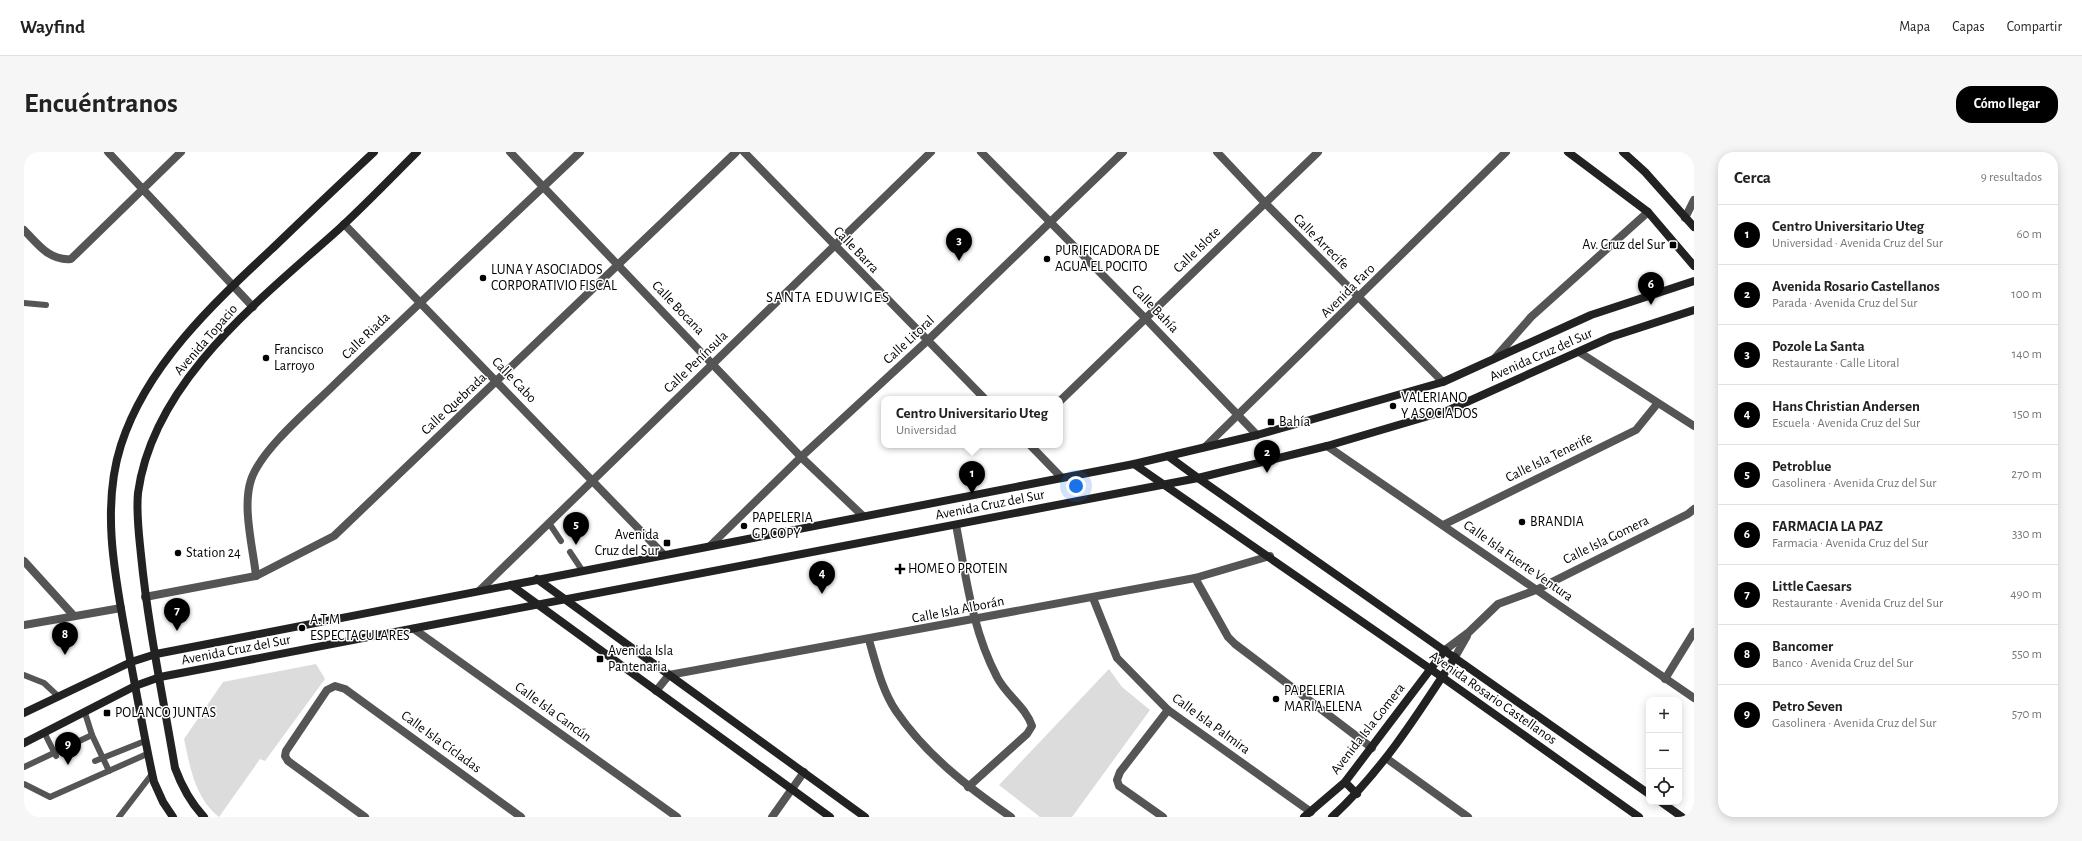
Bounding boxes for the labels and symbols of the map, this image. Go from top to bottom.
street label: Calle Arrecife [1291,212,1351,272]
street label: Calle Barra [831,224,882,276]
street label: Calle Islote [1171,224,1223,276]
pin: 3 [946,228,972,261]
place label: Av. Cruz del Sur [1582,238,1665,252]
marker: Av. Cruz del Sur [1668,240,1678,250]
place label: PURIFICADORA DE AGUA EL POCITO [1055,244,1160,274]
marker: PURIFICADORA DE AGUA EL POCITO [1042,254,1052,264]
street label: Avenida Faro [1318,261,1378,321]
place label: LUNA Y ASOCIADOS CORPORATIVIO FISCAL [491,263,617,293]
pin: 6 [1638,272,1664,305]
marker: LUNA Y ASOCIADOS CORPORATIVIO FISCAL [478,273,488,283]
street label: Calle Bocana [649,278,707,338]
street label: Calle Bahía [1129,282,1181,336]
district label: SANTA EDUWIGES [766,290,890,305]
street label: Avenida Topacio [172,302,240,378]
street label: Calle Riada [339,309,393,362]
street label: Calle Litoral [881,313,937,367]
street label: Avenida Cruz del Sur [1487,326,1595,384]
street label: Calle Península [661,328,731,396]
place label: Francisco Larroyo [274,343,324,373]
marker: Francisco Larroyo [261,353,271,363]
street label: Calle Cabo [489,355,539,406]
street label: Calle Quebrada [419,370,490,438]
place label: VALERIANO Y ASOCIADOS [1401,391,1478,421]
marker: VALERIANO Y ASOCIADOS [1388,401,1398,411]
place label: Bahía [1279,415,1311,429]
marker: Bahía [1266,417,1276,427]
street label: Calle Isla Tenerife [1503,431,1595,485]
pin: 2 [1254,440,1280,473]
pin: 1 [959,461,985,494]
your location [1066,476,1086,496]
street label: Avenida Cruz del Sur [934,487,1046,522]
place label: PAPELERIA GP COPY [752,511,813,541]
pin: 5 [563,512,589,545]
street label: Calle Isla Gomera [1561,513,1652,567]
place label: BRANDIA [1530,515,1584,529]
marker: BRANDIA [1517,517,1527,527]
street label: Calle Isla Fuerte Ventura [1461,518,1576,604]
marker: PAPELERIA GP COPY [739,521,749,531]
place label: Avenida Cruz del Sur [595,528,660,558]
marker: Avenida Cruz del Sur [662,538,672,548]
place label: Station 24 [186,546,241,560]
marker: Station 24 [173,548,183,558]
pin: 4 [809,561,835,594]
place label: HOME O PROTEIN [908,562,1008,576]
marker: HOME O PROTEIN [895,564,905,574]
street label: Calle Isla Alborán [911,594,1005,626]
pin: 7 [164,598,190,631]
place label: A.T.M ESPECTACULARES [310,613,410,643]
pin: 8 [52,622,78,655]
marker: A.T.M ESPECTACULARES [297,623,307,633]
street label: Avenida Cruz del Sur [180,632,292,667]
place label: Avenida Isla Pantenaria [608,644,674,674]
street label: Avenida Rosario Castellanos [1427,649,1559,747]
marker: Avenida Isla Pantenaria [595,654,605,664]
street label: Calle Isla Cancún [512,680,594,744]
street label: Avenida Isla Gomera [1328,681,1408,777]
place label: PAPELERIA MARIA ELENA [1284,684,1362,714]
street label: Calle Isla Palmira [1169,691,1253,757]
marker: PAPELERIA MARIA ELENA [1271,694,1281,704]
place label: POLANCO JUNTAS [115,706,216,720]
marker: POLANCO JUNTAS [102,708,112,718]
street label: Calle Isla Cícladas [398,708,484,776]
pin: 9 [55,732,81,765]

